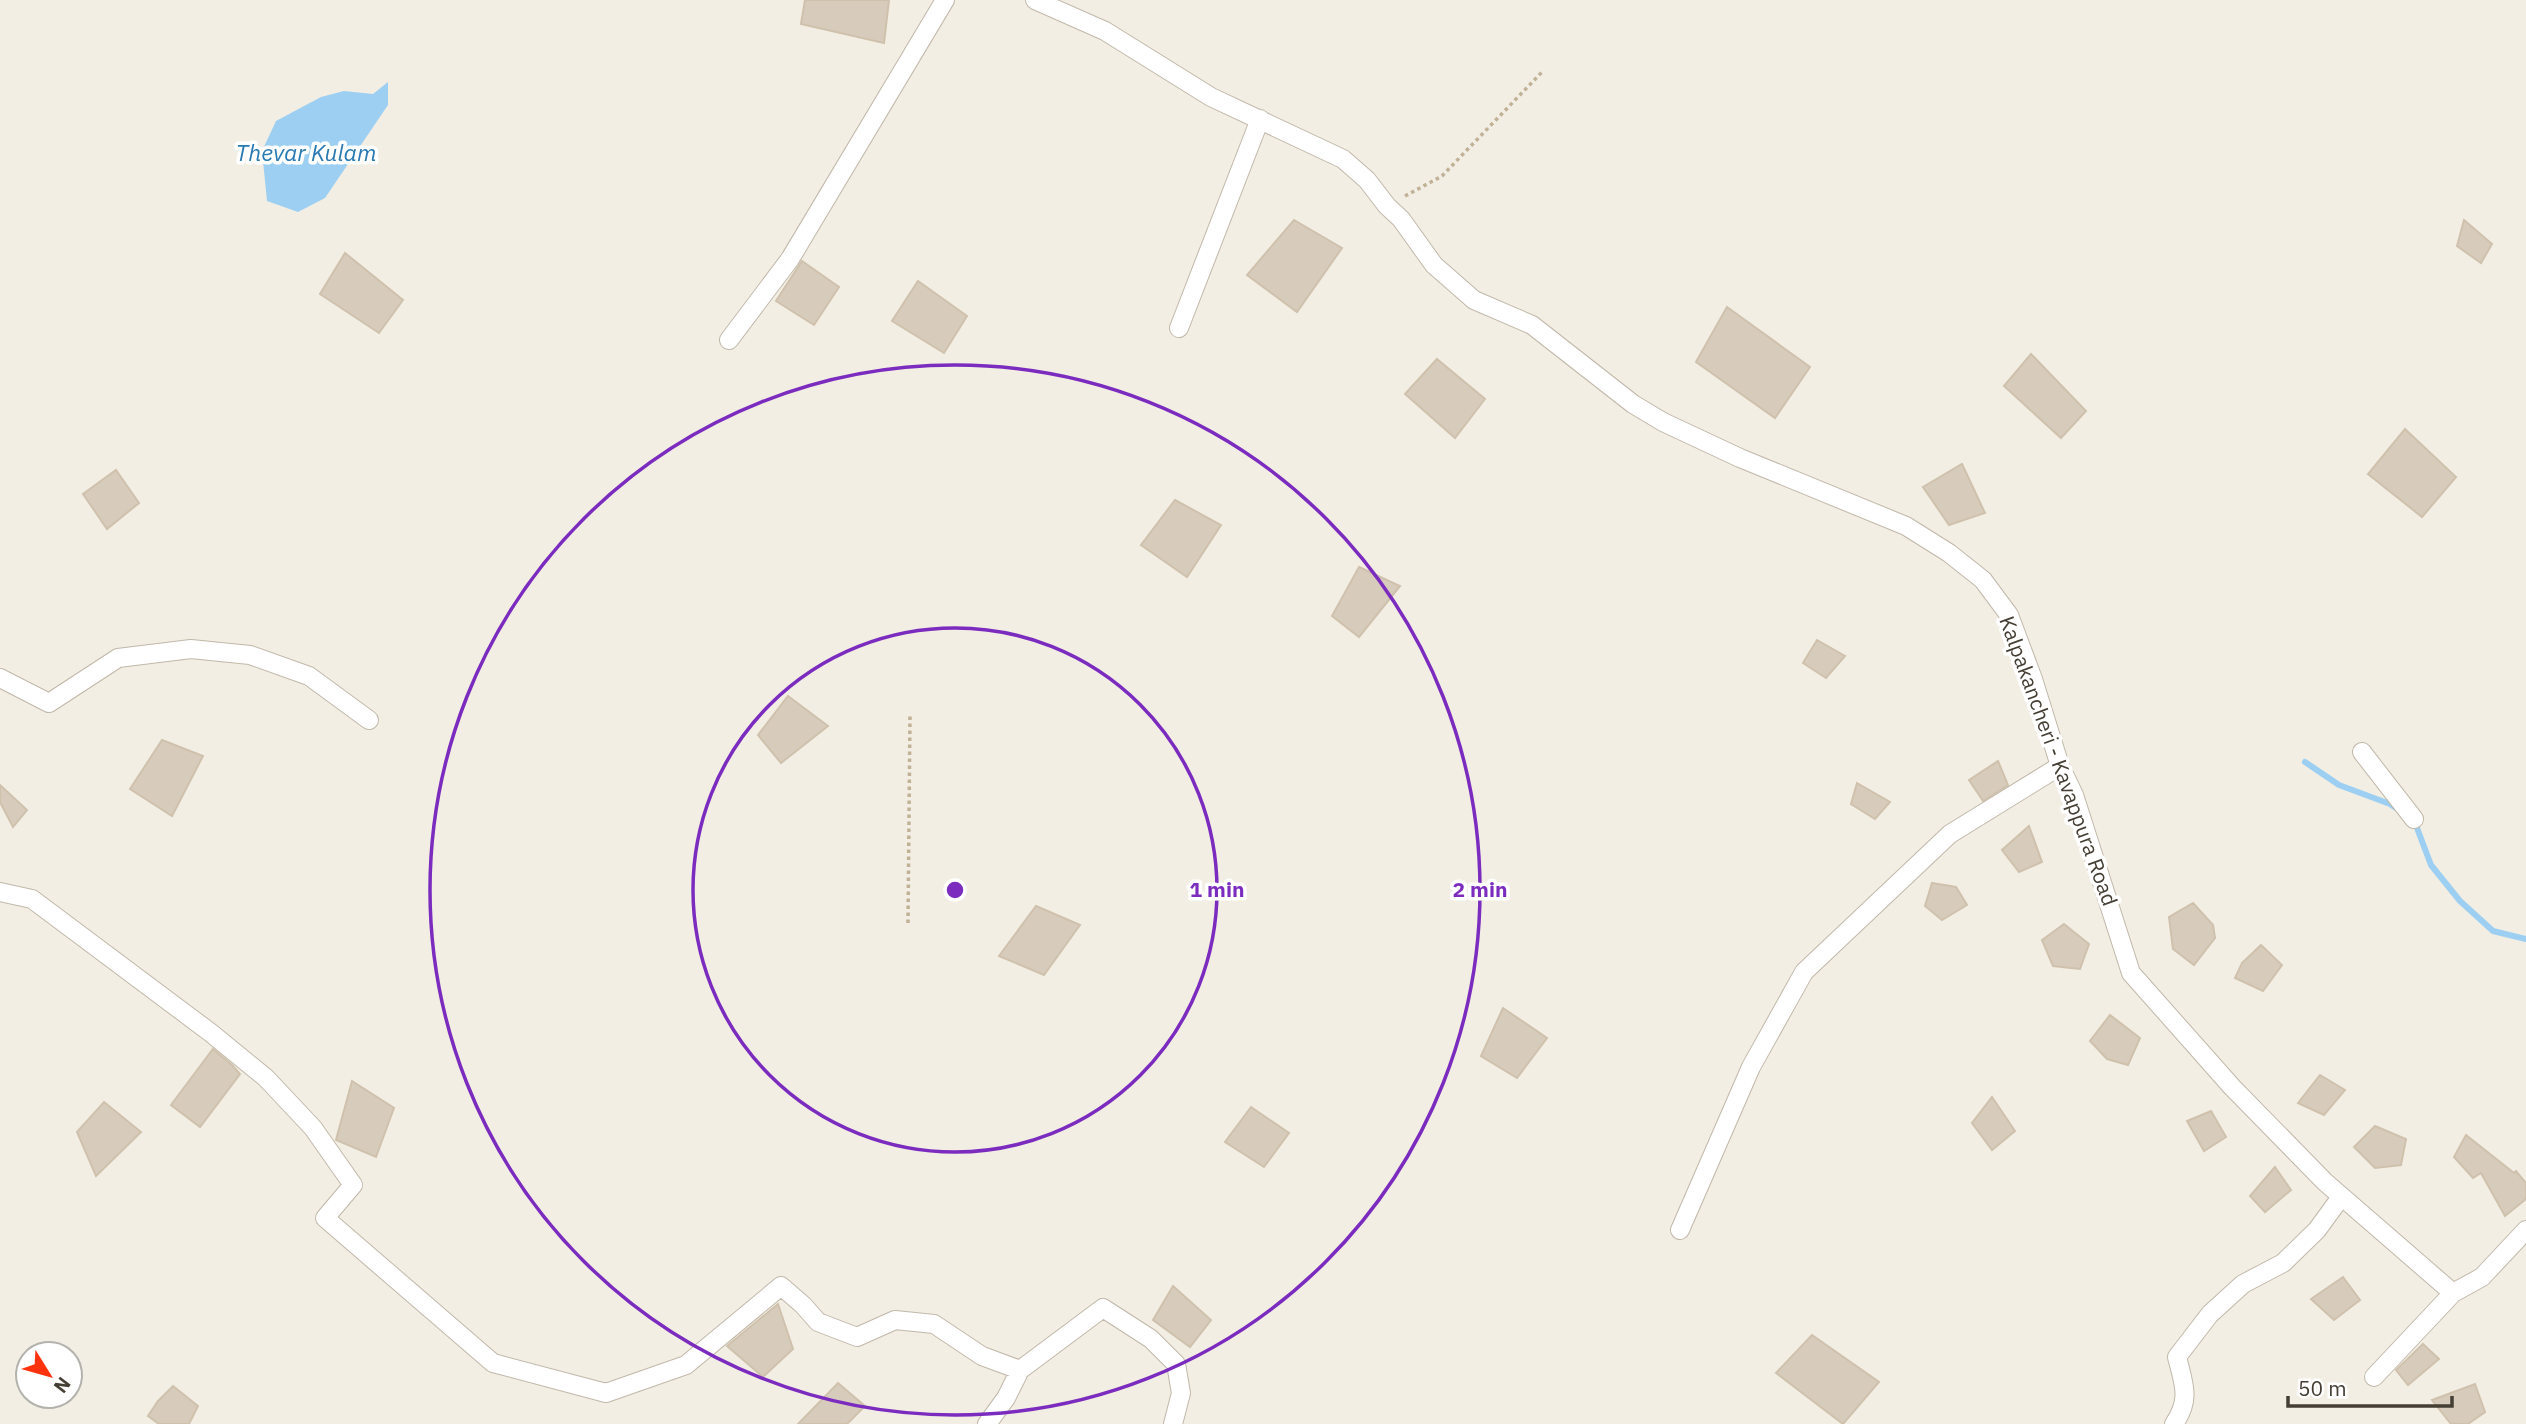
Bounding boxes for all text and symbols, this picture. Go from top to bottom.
water label: Thevar Kulam [236,137,376,167]
street label: Kalpakancheri - Kavappura Road [1993,612,2125,909]
text: 1 min [1190,875,1244,903]
text: 2 min [1453,875,1507,903]
centre of rings [943,878,967,902]
north arrow [14,1340,84,1410]
scale bar [2288,1364,2452,1408]
text: N [49,1373,76,1398]
text: 50 m [2298,1374,2347,1402]

